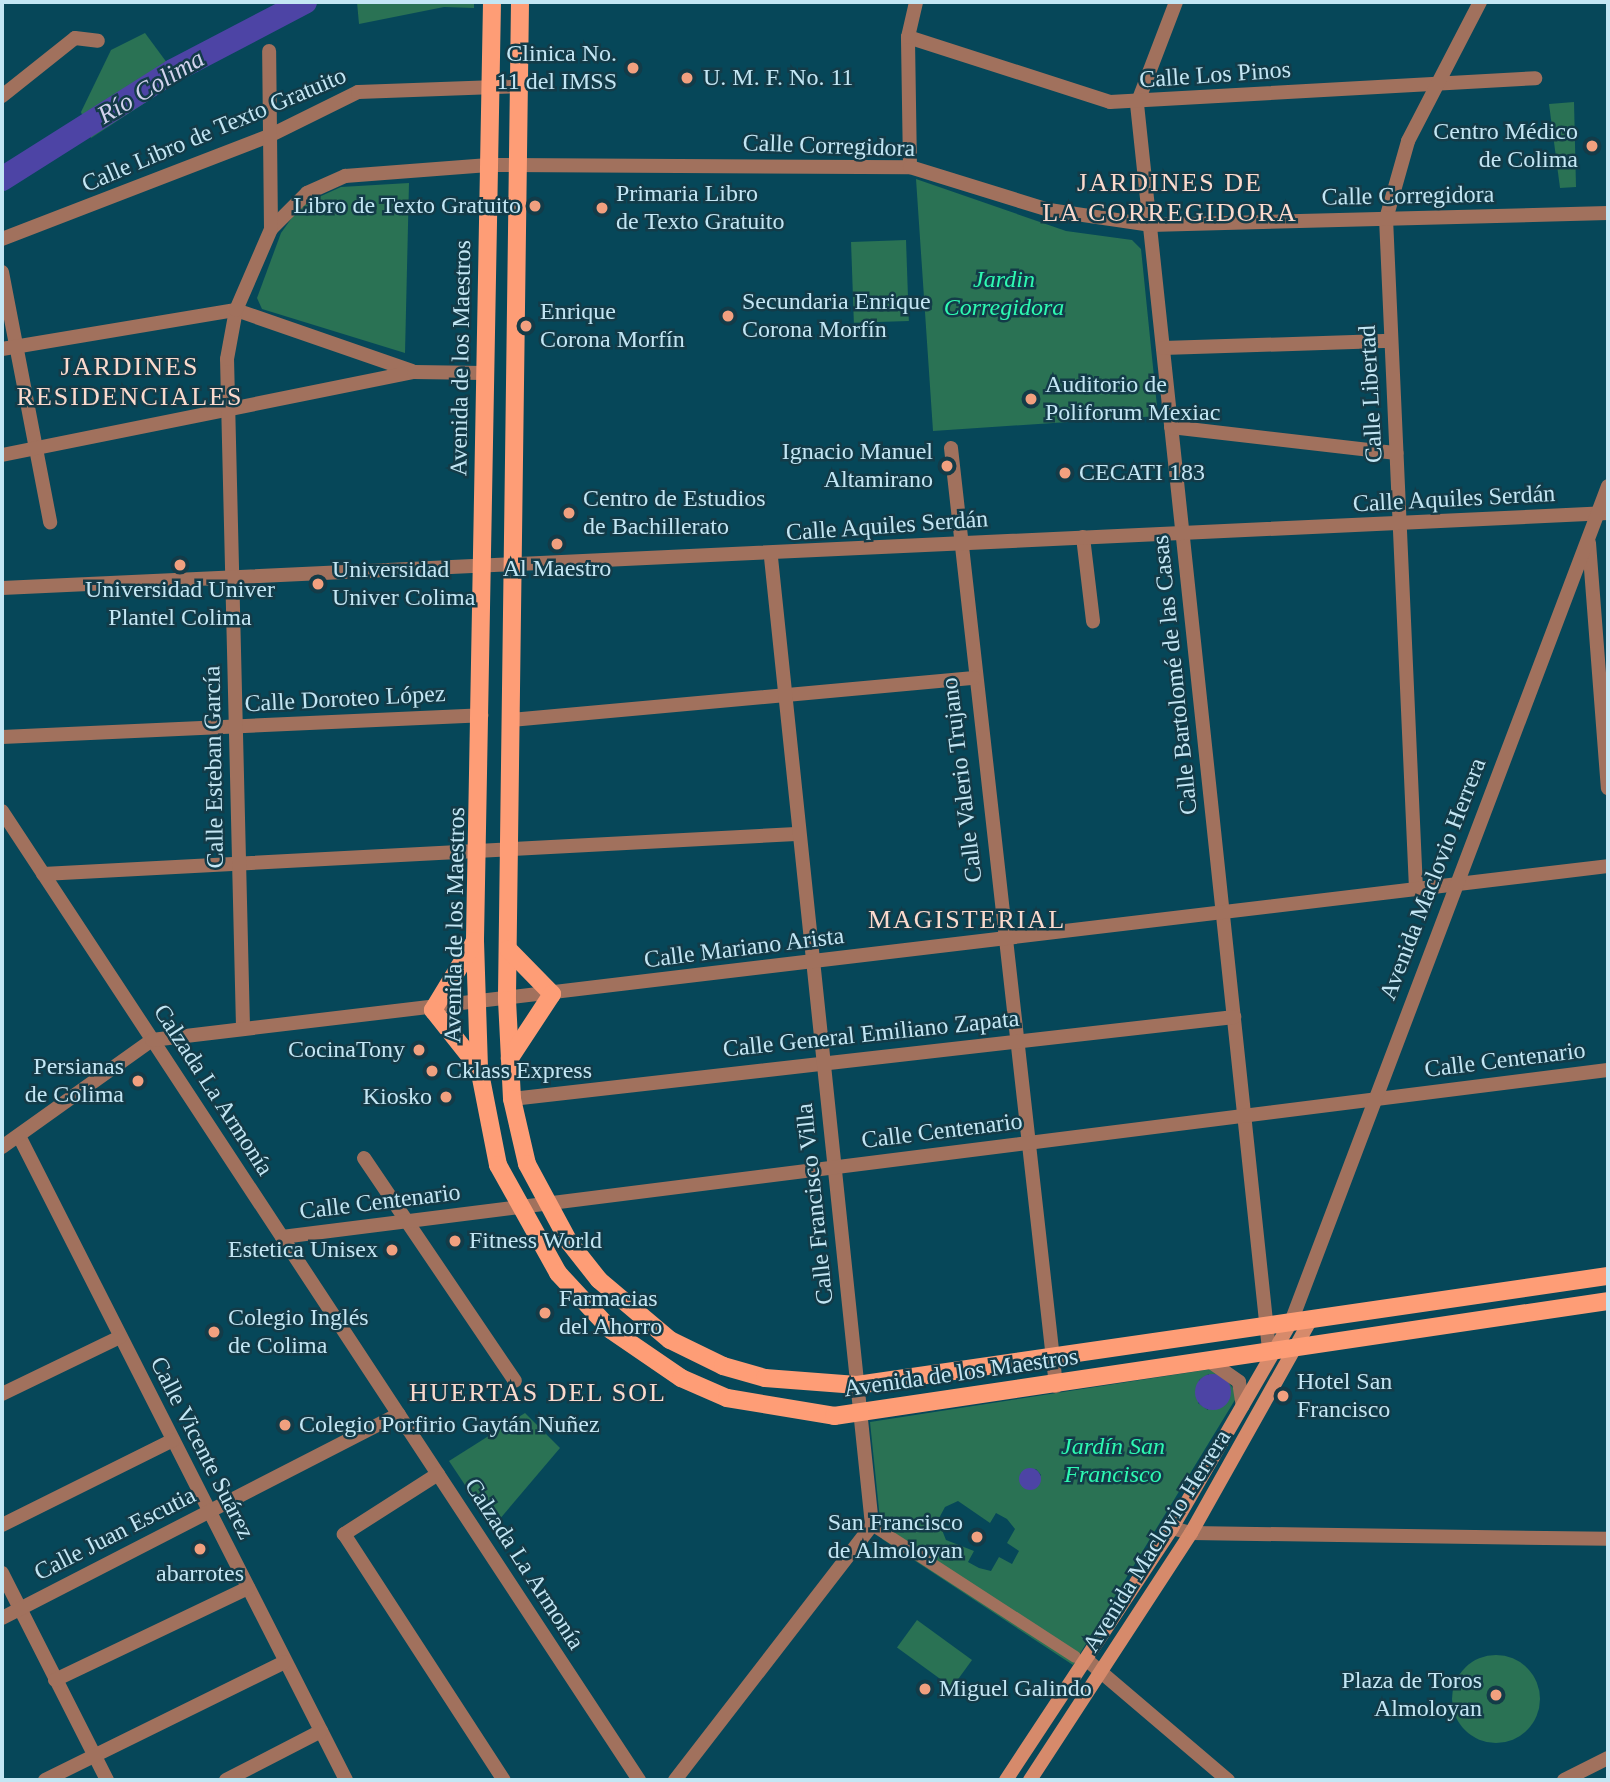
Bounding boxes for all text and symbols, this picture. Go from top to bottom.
place label: Clinica No. 11 del IMSS [497,40,617,96]
water label: Río Colima [92,43,210,131]
street label: Calle Los Pinos [1138,55,1292,95]
marker: Clinica No. 11 del IMSS [623,58,643,78]
street label: Calle Libro de Texto Gratuito [77,61,351,199]
place label: U. M. F. No. 11 [703,64,854,92]
marker: U. M. F. No. 11 [677,68,697,88]
place label: Centro Médico de Colima [1433,118,1578,174]
street label: Calle Corregidora [742,129,916,163]
marker: Centro Médico de Colima [1584,138,1600,154]
district label: JARDINES DE LA CORREGIDORA [1043,167,1297,228]
place label: Primaria Libro de Texto Gratuito [616,180,785,236]
street label: Calle Corregidora [1321,180,1495,212]
place label: Libro de Texto Gratuito [293,192,521,220]
marker: Libro de Texto Gratuito [527,198,543,214]
marker: Primaria Libro de Texto Gratuito [594,200,610,216]
street label: Avenida de los Maestros [445,240,477,476]
park label: Jardin Corregidora [944,266,1064,322]
place label: Secundaria Enrique Corona Morfín [742,288,931,344]
place label: Enrique Corona Morfín [540,298,685,354]
marker: Secundaria Enrique Corona Morfín [720,308,736,324]
marker: Enrique Corona Morfín [518,318,534,334]
street label: Calle Libertad [1353,324,1389,464]
district label: JARDINES RESIDENCIALES [18,351,242,412]
place label: Auditorio de Poliforum Mexiac [1045,371,1220,427]
marker: Auditorio de Poliforum Mexiac [1023,391,1039,407]
place label: Ignacio Manuel Altamirano [782,438,933,494]
marker: Ignacio Manuel Altamirano [939,458,955,474]
place label: CECATI 183 [1079,459,1205,487]
marker: CECATI 183 [1057,465,1073,481]
street label: Calle Aquiles Serdán [1351,479,1557,519]
place label: Centro de Estudios de Bachillerato [583,485,766,541]
marker: Centro de Estudios de Bachillerato [561,505,577,521]
street label: Calle Aquiles Serdán [784,505,990,547]
street label: Calle Bartolomé de las Casas [1146,534,1204,816]
marker: Al Maestro [549,536,565,552]
place label: Al Maestro [503,555,611,583]
place label: Universidad Univer Colima [332,556,475,612]
marker: Universidad Univer Plantel Colima [172,557,188,573]
place label: Universidad Univer Plantel Colima [85,576,275,632]
marker: Universidad Univer Colima [310,576,326,592]
street label: Calle Esteban García [198,665,230,869]
street label: Calle Valerio Trujano [935,675,989,885]
street label: Calle Doroteo López [244,679,446,719]
street label: Avenida Maclovio Herrera [1374,754,1492,1004]
street label: Avenida de los Maestros [439,807,471,1043]
district label: MAGISTERIAL [869,904,1065,936]
street label: Calle Mariano Arista [642,921,846,975]
street label: Calzada La Armonía [146,998,280,1182]
street label: Calle General Emiliano Zapata [721,1004,1021,1064]
place label: CocinaTony [288,1036,405,1064]
street label: Calle Centenario [1423,1036,1587,1084]
marker: CocinaTony [411,1042,427,1058]
place label: Persianas de Colima [25,1053,124,1109]
place label: Cklass Express [446,1057,592,1085]
marker: Cklass Express [424,1063,440,1079]
marker: Persianas de Colima [130,1073,146,1089]
place label: Kiosko [363,1083,432,1111]
marker: Kiosko [438,1089,454,1105]
street label: Calle Francisco Villa [790,1102,840,1306]
street label: Calle Centenario [860,1107,1024,1155]
street label: Calle Centenario [298,1178,462,1226]
place label: Fitness World [469,1227,602,1255]
marker: Fitness World [447,1233,463,1249]
place label: Estetica Unisex [228,1236,378,1264]
marker: Estetica Unisex [384,1242,400,1258]
place label: Farmacias del Ahorro [559,1285,664,1341]
place label: Colegio Inglés de Colima [228,1304,369,1360]
marker: Farmacias del Ahorro [537,1305,553,1321]
marker: Colegio Inglés de Colima [206,1324,222,1340]
street label: Avenida de los Maestros [842,1342,1080,1404]
street label: Calle Vicente Suárez [144,1352,260,1544]
place label: Hotel San Francisco [1297,1368,1392,1424]
district label: HUERTAS DEL SOL [410,1377,666,1409]
marker: Hotel San Francisco [1275,1388,1291,1404]
place label: Colegio Porfirio Gaytán Nuñez [299,1411,600,1439]
marker: Colegio Porfirio Gaytán Nuñez [277,1417,293,1433]
street label: Avenida Maclovio Herrera [1077,1424,1237,1658]
park label: Jardín San Francisco [1061,1433,1165,1489]
street label: Calzada La Armonía [457,1472,591,1656]
street label: Calle Juan Escutia [29,1481,201,1587]
place label: San Francisco de Almoloyan [826,1509,963,1565]
marker: San Francisco de Almoloyan [969,1529,985,1545]
marker: abarrotes [192,1541,208,1557]
place label: abarrotes [156,1560,244,1588]
place label: Plaza de Toros Almoloyan [1341,1667,1482,1723]
place label: Miguel Galindo [939,1675,1092,1703]
marker: Miguel Galindo [917,1681,933,1697]
marker: Plaza de Toros Almoloyan [1488,1687,1504,1703]

